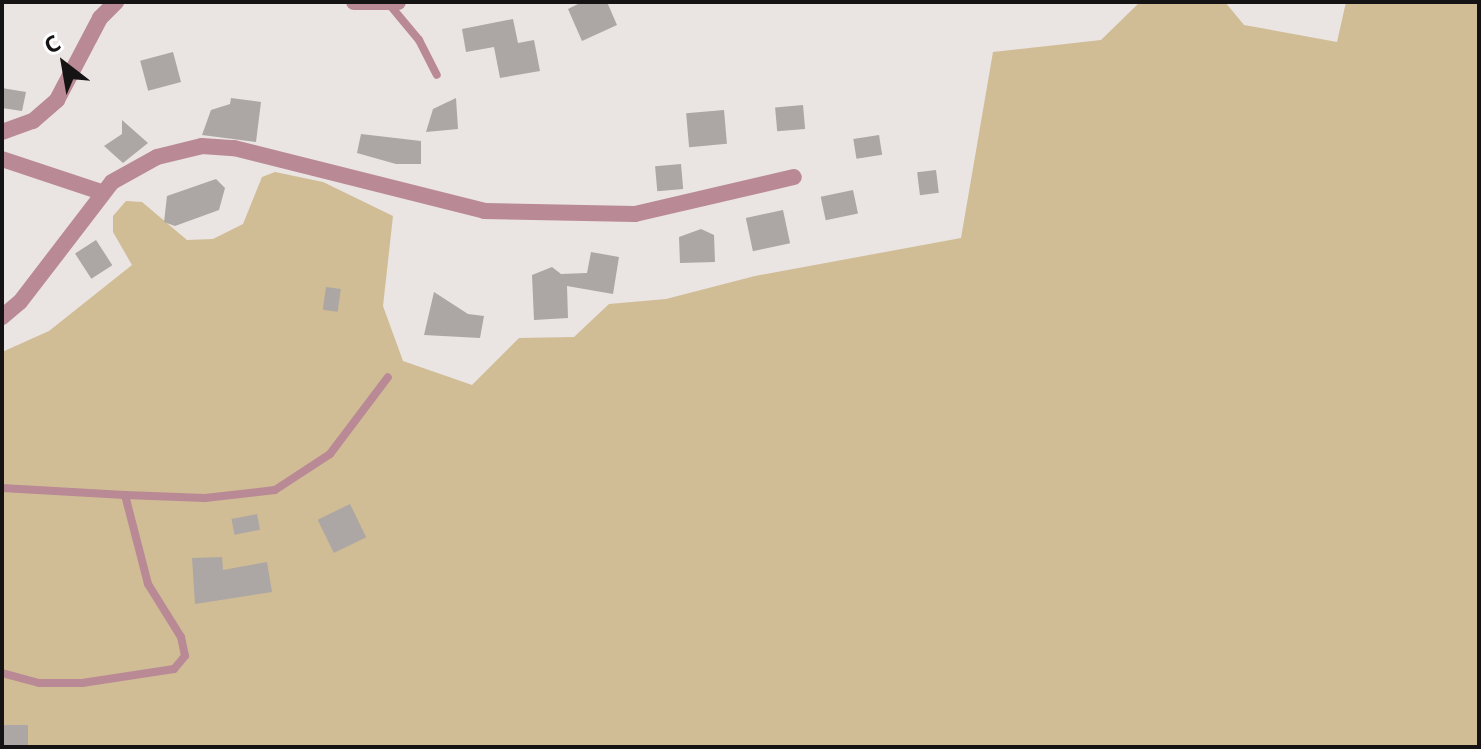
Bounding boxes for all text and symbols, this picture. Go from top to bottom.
north arrow [24,24,104,104]
text: С [38,27,65,60]

